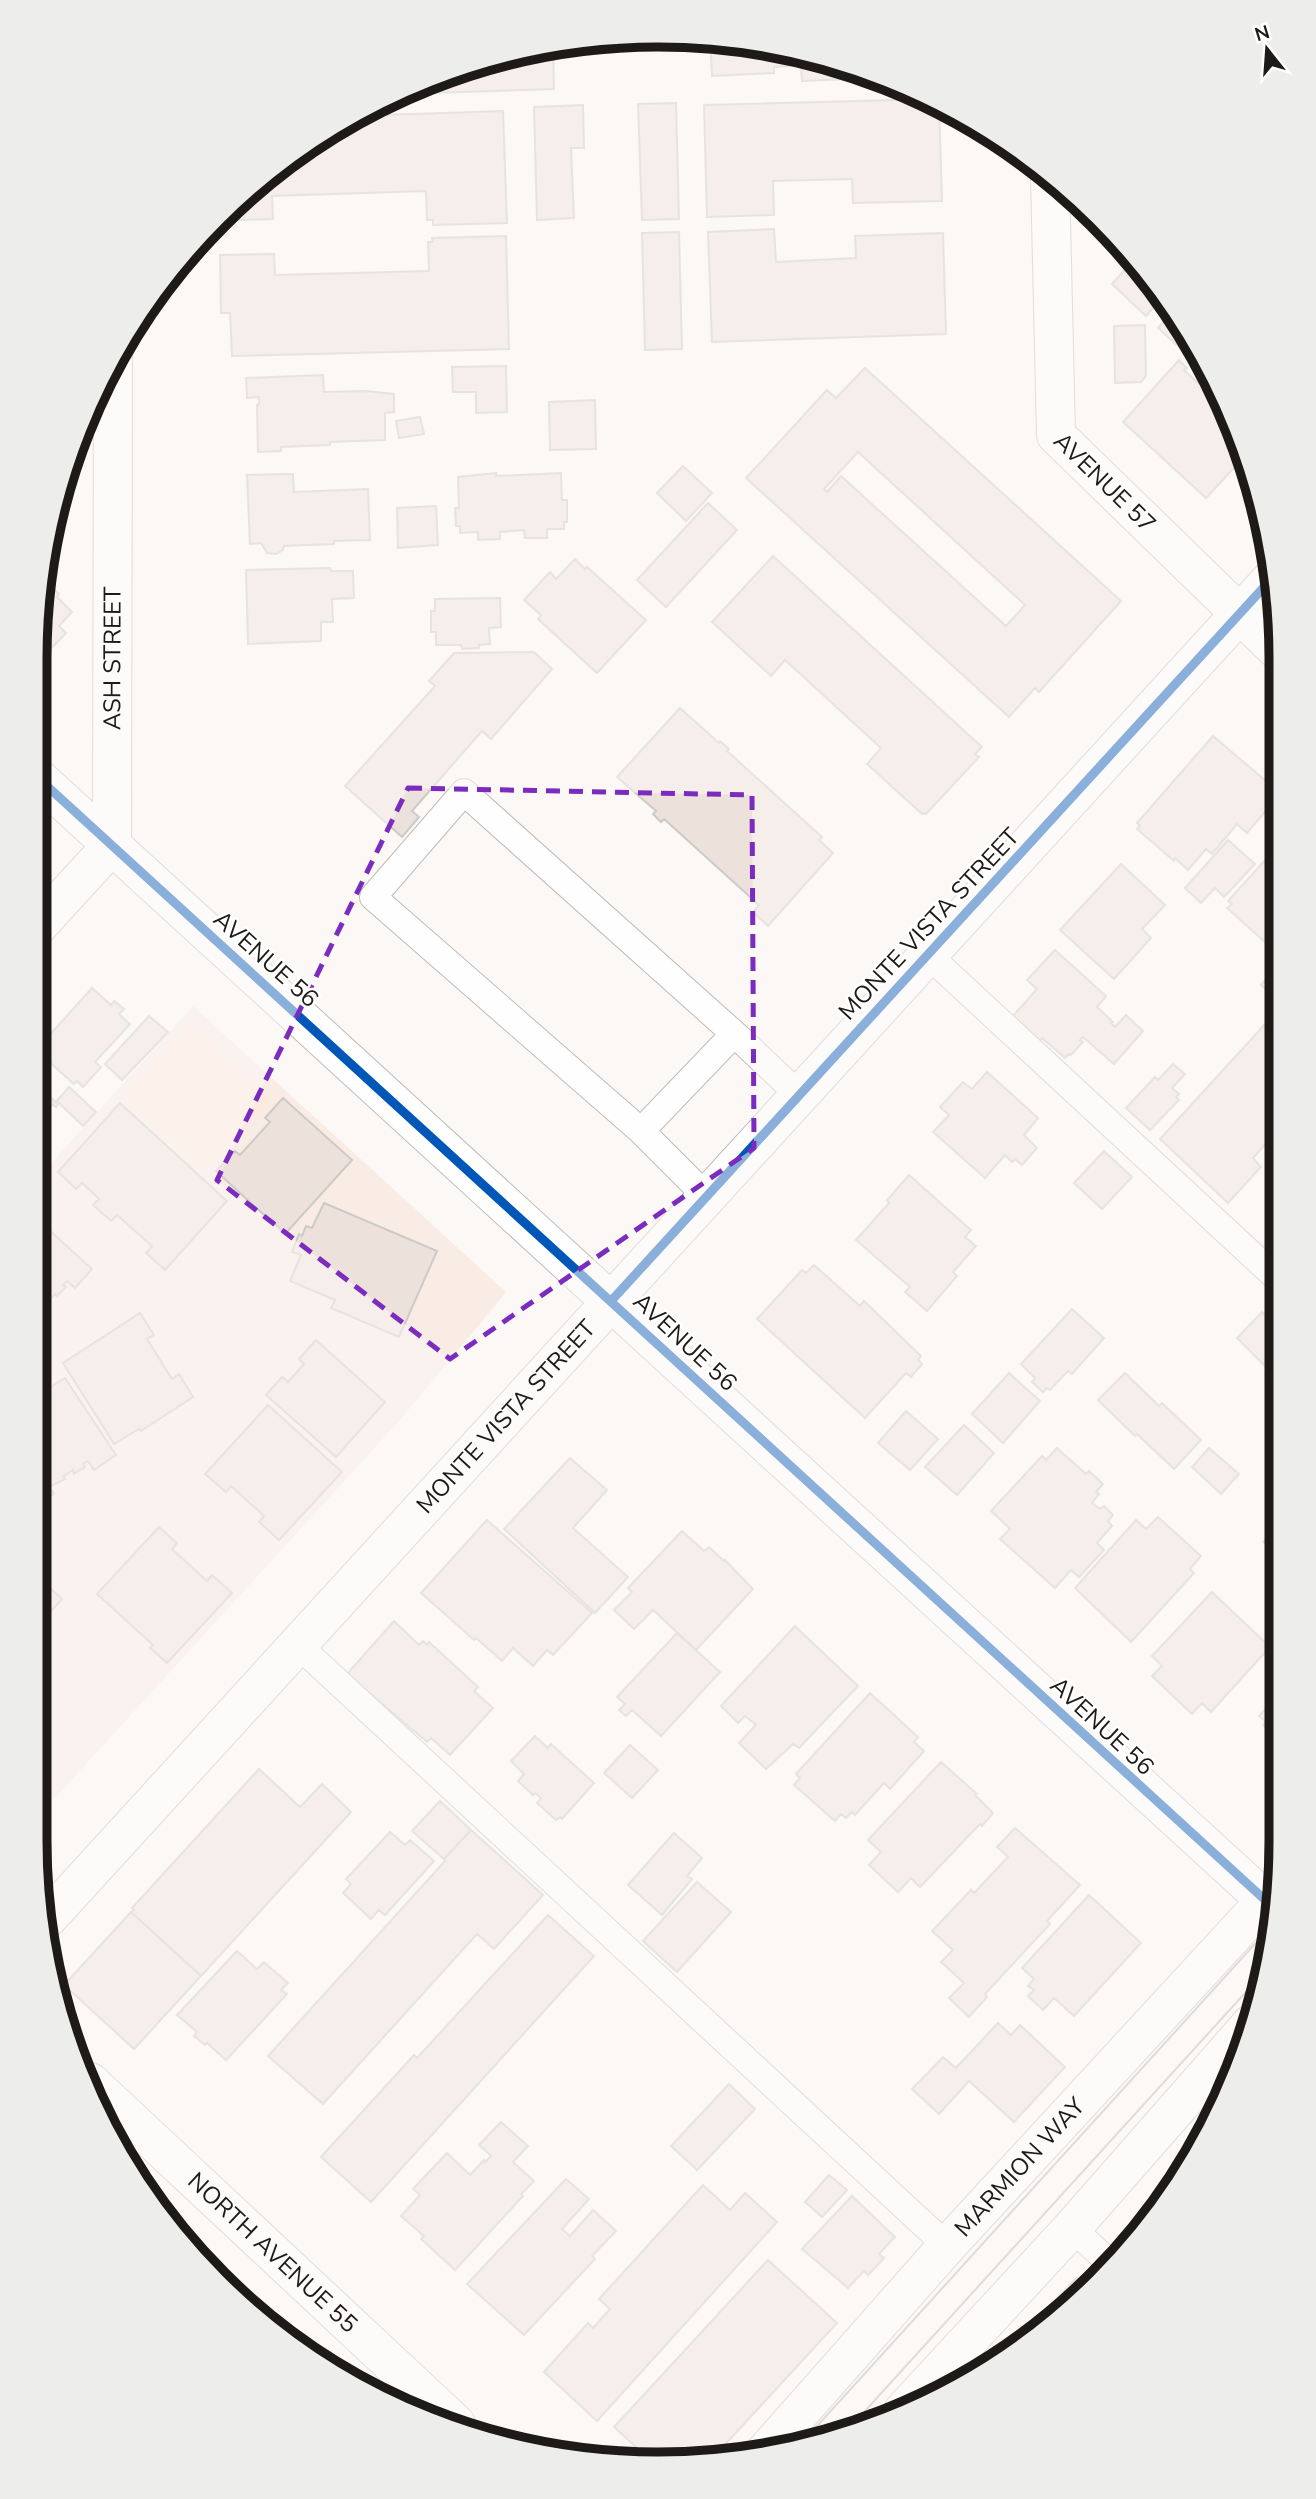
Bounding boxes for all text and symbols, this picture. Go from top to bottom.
north arrow [1232,14,1302,84]
text: N [1252,19,1273,48]
street label: AVENUE 57 [1047,425,1163,539]
street label: ASH STREET [96,586,129,730]
street label: MONTE VISTA STREET [831,821,1027,1027]
street label: AVENUE 56 [207,903,325,1015]
street label: AVENUE 56 [626,1286,744,1398]
street label: MONTE VISTA STREET [409,1313,603,1520]
street label: AVENUE 56 [1043,1670,1161,1782]
street label: MARMION WAY [947,2090,1092,2244]
street label: NORTH AVENUE 55 [181,2165,365,2340]

